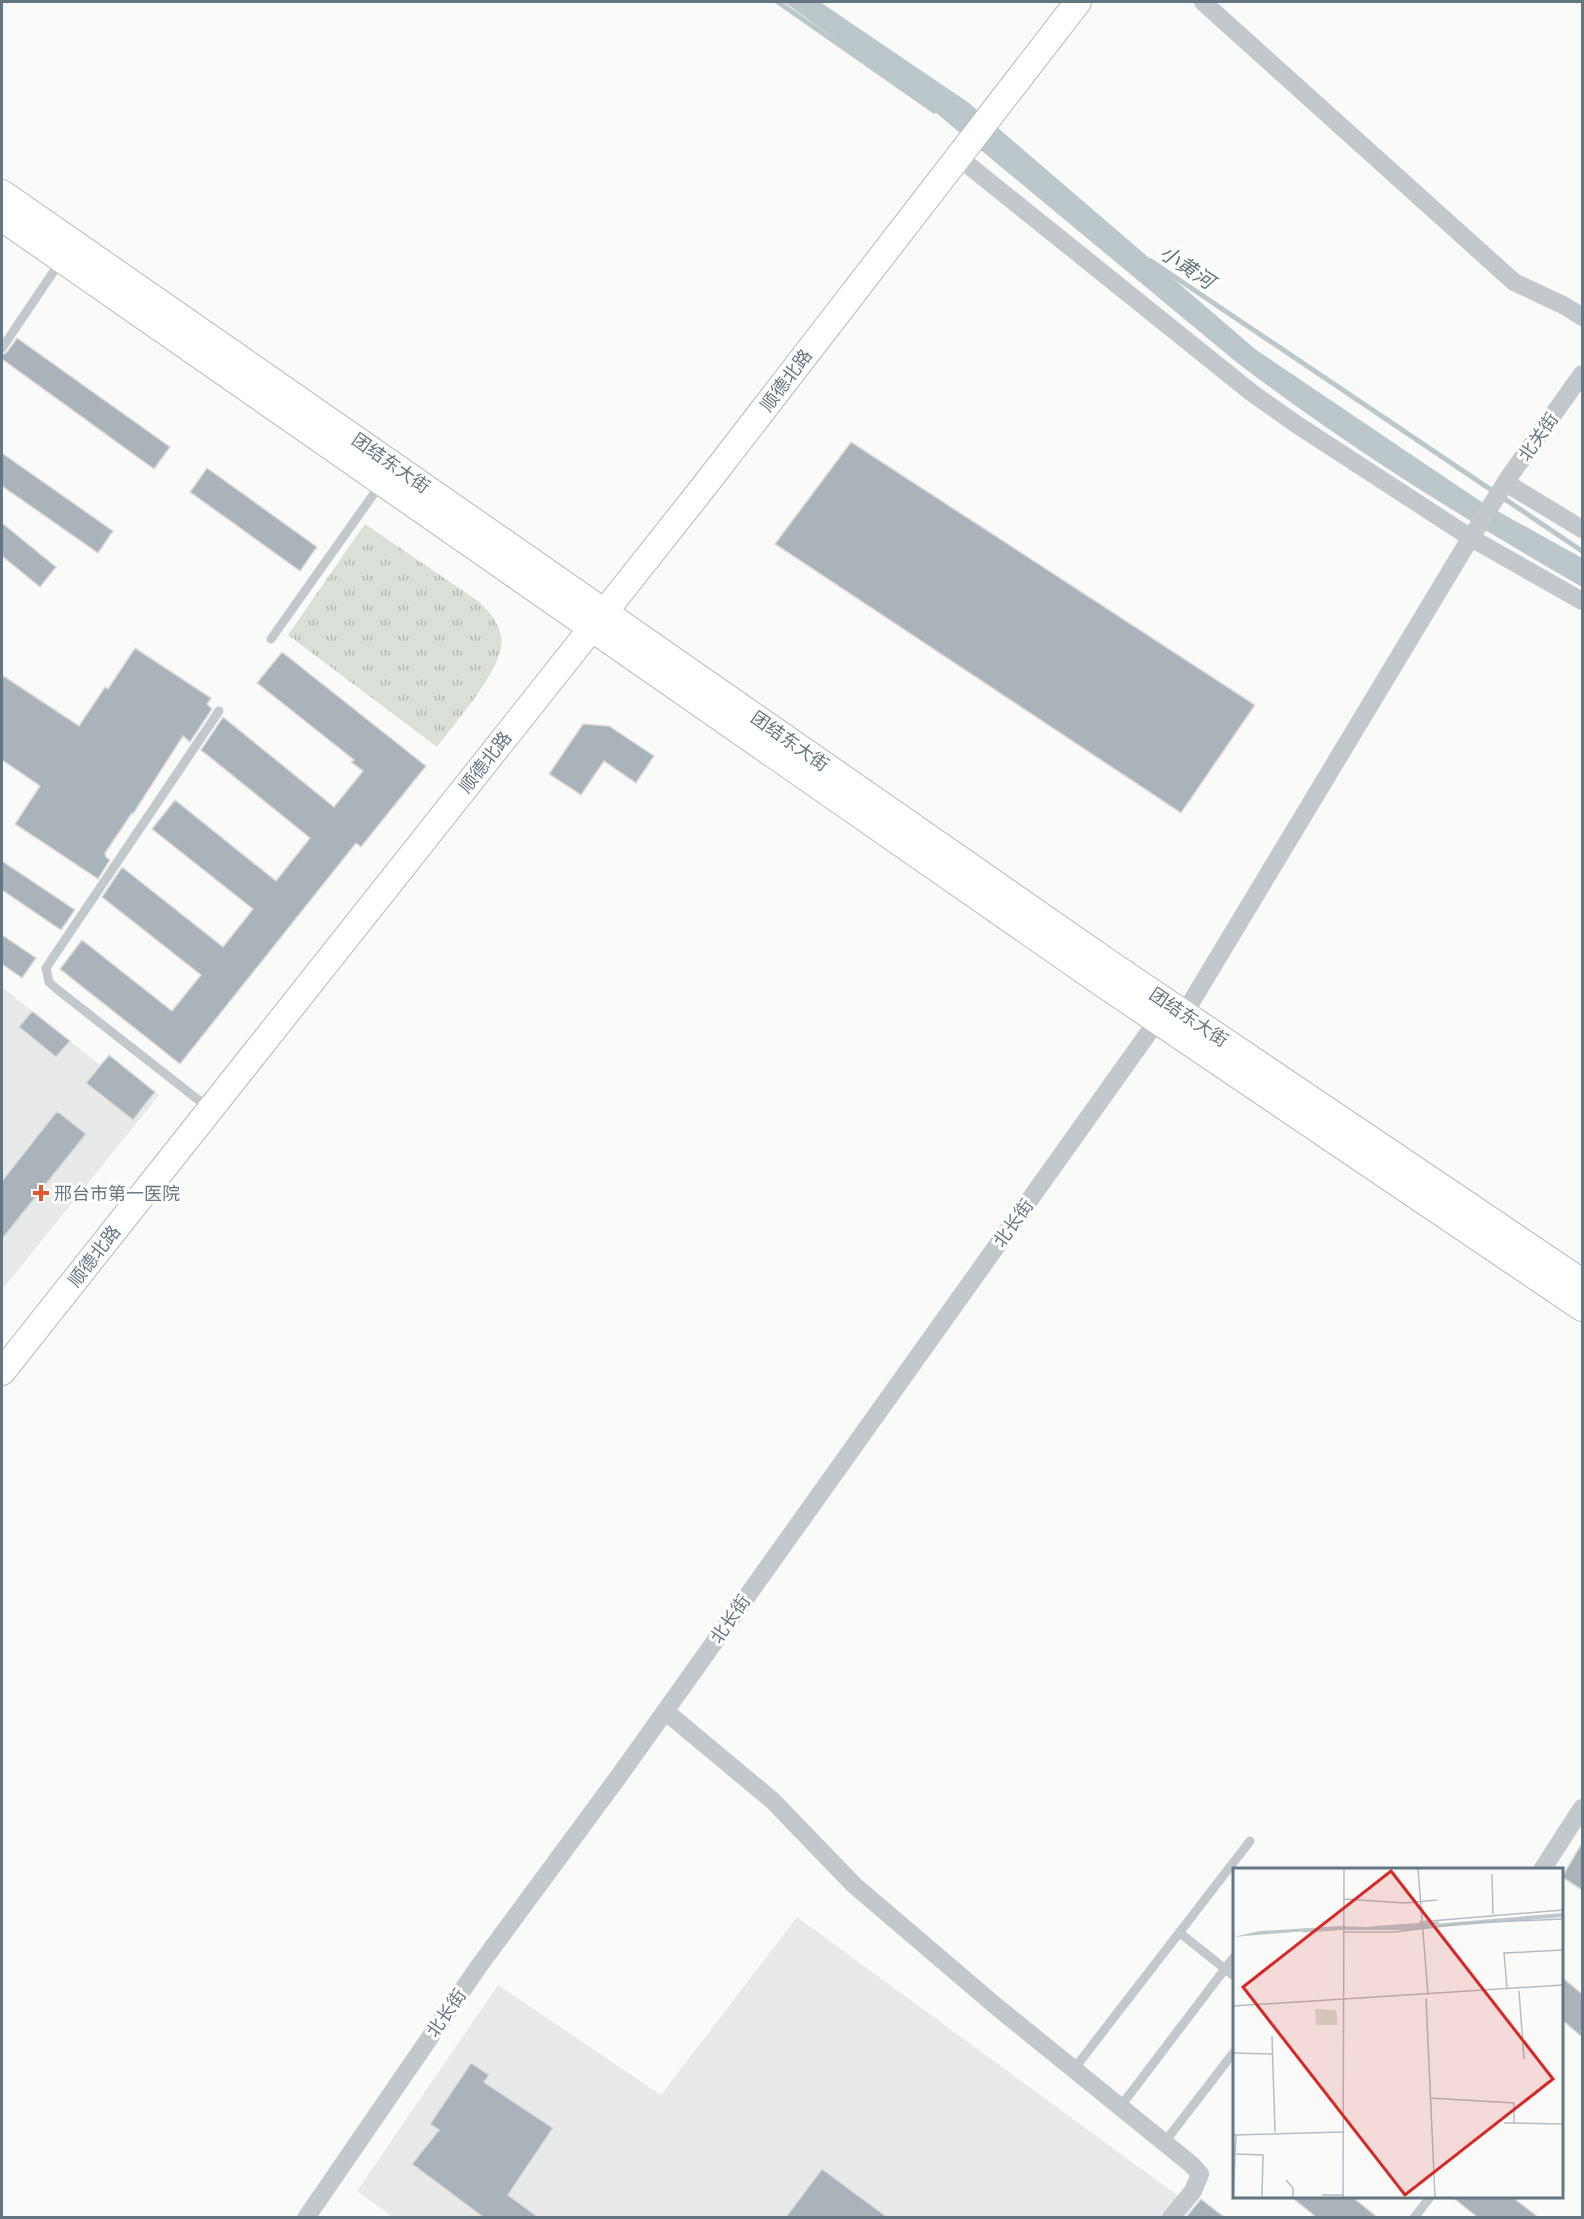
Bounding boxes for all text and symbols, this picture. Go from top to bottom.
water label: 小黄河 [1154,239,1223,298]
street label: 顺德北路 [754,344,818,416]
street label: 北关街 [1512,408,1564,466]
street label: 团结东大街 [347,427,435,499]
street label: 团结东大街 [746,705,834,777]
street label: 顺德北路 [453,726,517,798]
street label: 团结东大街 [1145,981,1233,1053]
place label: 邢台市第一医院 [54,1181,180,1206]
marker: 邢台市第一医院 [32,1184,50,1202]
street label: 北长街 [987,1194,1039,1252]
street label: 顺德北路 [62,1220,126,1292]
street label: 北长街 [704,1590,756,1648]
inset map [1233,1868,1563,2198]
street label: 北长街 [420,1984,472,2042]

